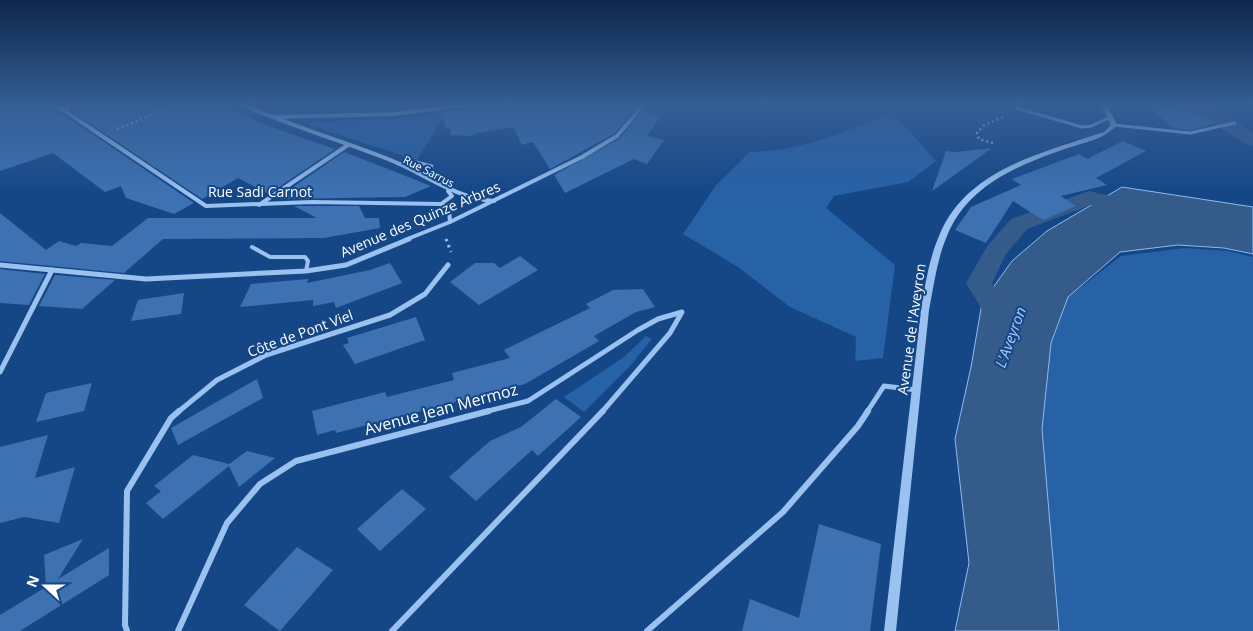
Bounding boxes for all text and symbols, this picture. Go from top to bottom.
street label: Rue Sarrus [401,152,457,190]
street label: Avenue des Quinze Arbres [337,176,503,261]
street label: Rue Sadi Carnot [208,182,312,201]
street label: Avenue de l'Aveyron [892,262,930,396]
water label: L'Aveyron [990,304,1030,370]
street label: Côte de Pont Viel [245,305,355,361]
street label: Avenue Jean Mermoz [362,378,520,440]
north arrow [20,561,70,611]
text: N [21,572,43,590]

